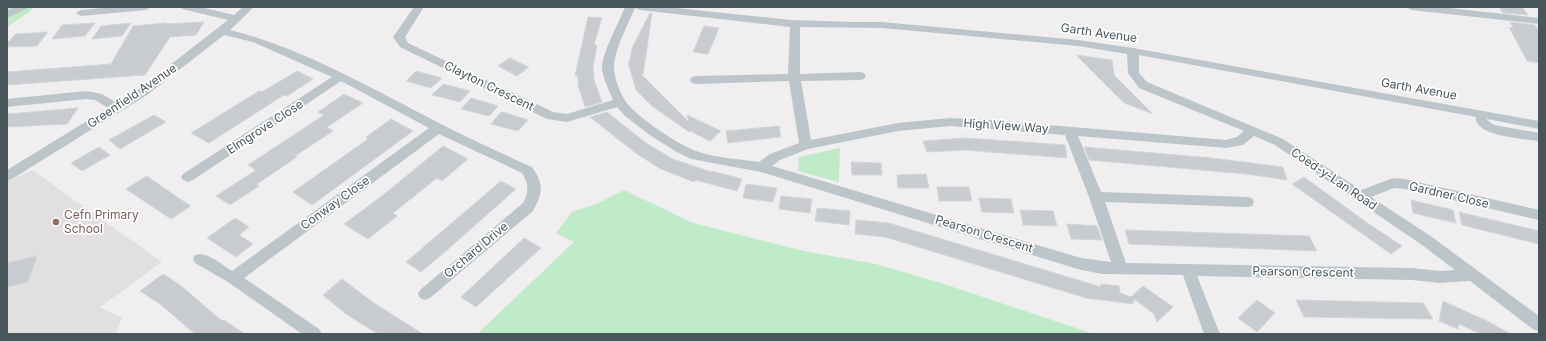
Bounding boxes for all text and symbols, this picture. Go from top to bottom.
street label: Garth Avenue [1060,20,1138,45]
street label: Clayton Crescent [442,57,537,114]
street label: Greenfield Avenue [84,60,179,131]
street label: Garth Avenue [1380,74,1458,103]
street label: Elmgrove Close [224,96,306,157]
street label: High View Way [963,115,1049,136]
street label: Coed-y-Lan Road [1288,144,1380,213]
street label: Conway Close [297,172,372,233]
street label: Gardner Close [1408,178,1491,211]
place label: Cefn Primary School [64,207,139,236]
street label: Pearson Crescent [934,212,1035,256]
marker: Cefn Primary School [51,217,61,227]
street label: Orchard Drive [441,218,511,281]
street label: Pearson Crescent [1252,263,1354,280]

